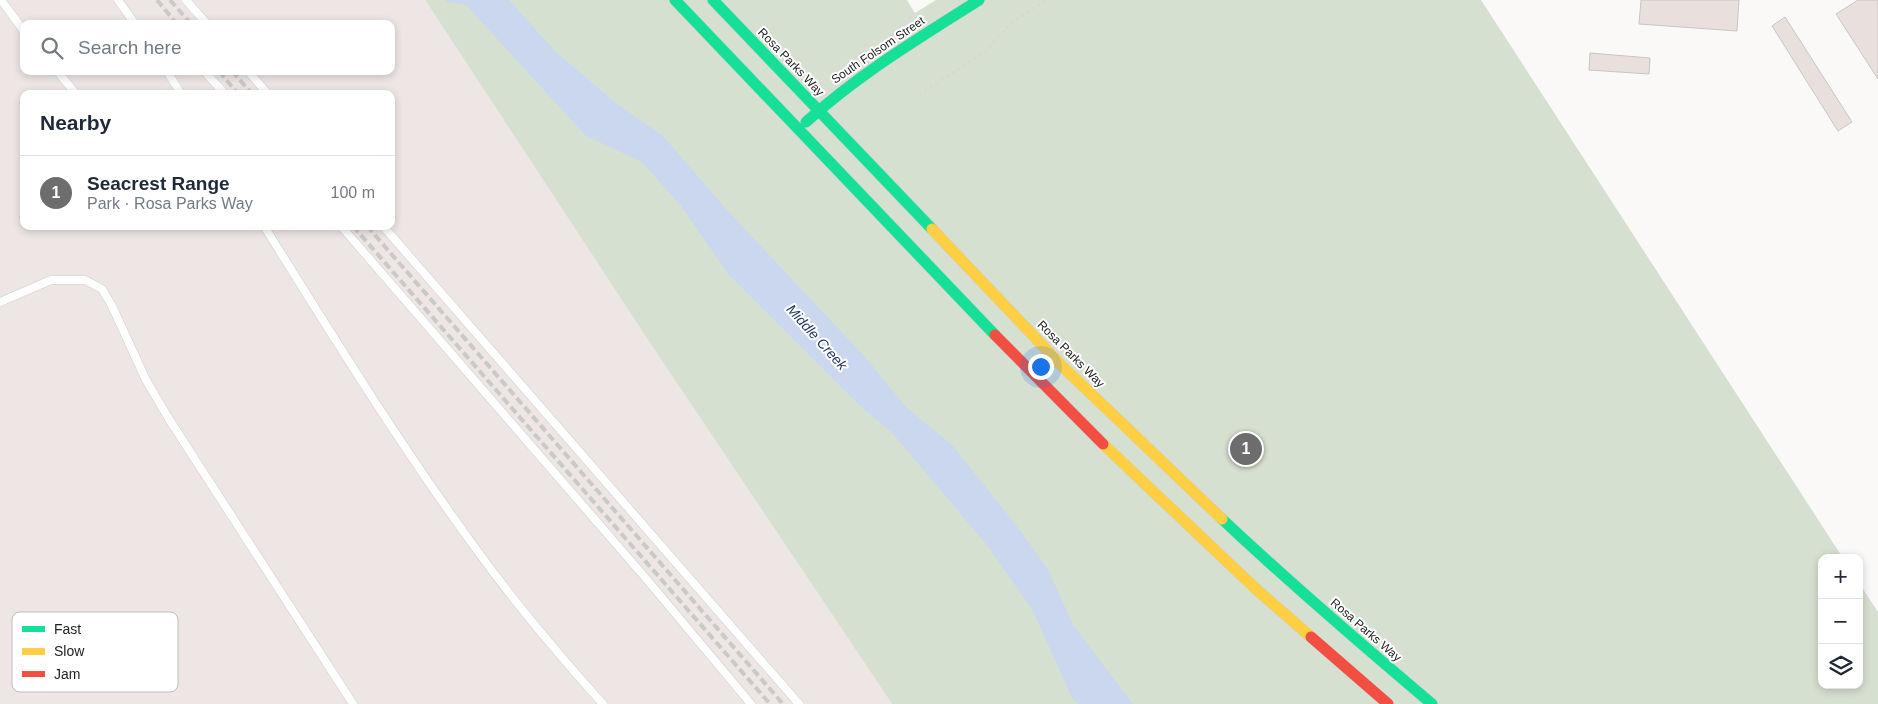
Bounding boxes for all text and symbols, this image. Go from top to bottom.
street label: South Folsom Street [829,13,928,86]
search box [20,20,395,75]
street label: Rosa Parks Way [755,25,827,99]
icon: search [38,34,66,62]
text: Search here [78,37,182,58]
text: Nearby [40,111,111,134]
text: Seacrest Range [87,173,230,194]
text: 1 [52,184,60,201]
text: 100 m [331,184,375,201]
text: Park · Rosa Parks Way [87,195,253,212]
water label: Middle Creek [783,301,851,374]
street label: Rosa Parks Way [1035,318,1107,390]
your location [1028,354,1054,380]
pin: 1 [1230,430,1262,468]
map controls [1818,554,1863,689]
button: + [1818,554,1863,599]
street label: Rosa Parks Way [1328,596,1404,664]
button: − [1818,599,1863,644]
legend [12,612,178,692]
text: Fast [54,621,81,637]
text: Slow [54,643,85,659]
button: layers [1818,644,1863,689]
text: Jam [54,666,80,682]

